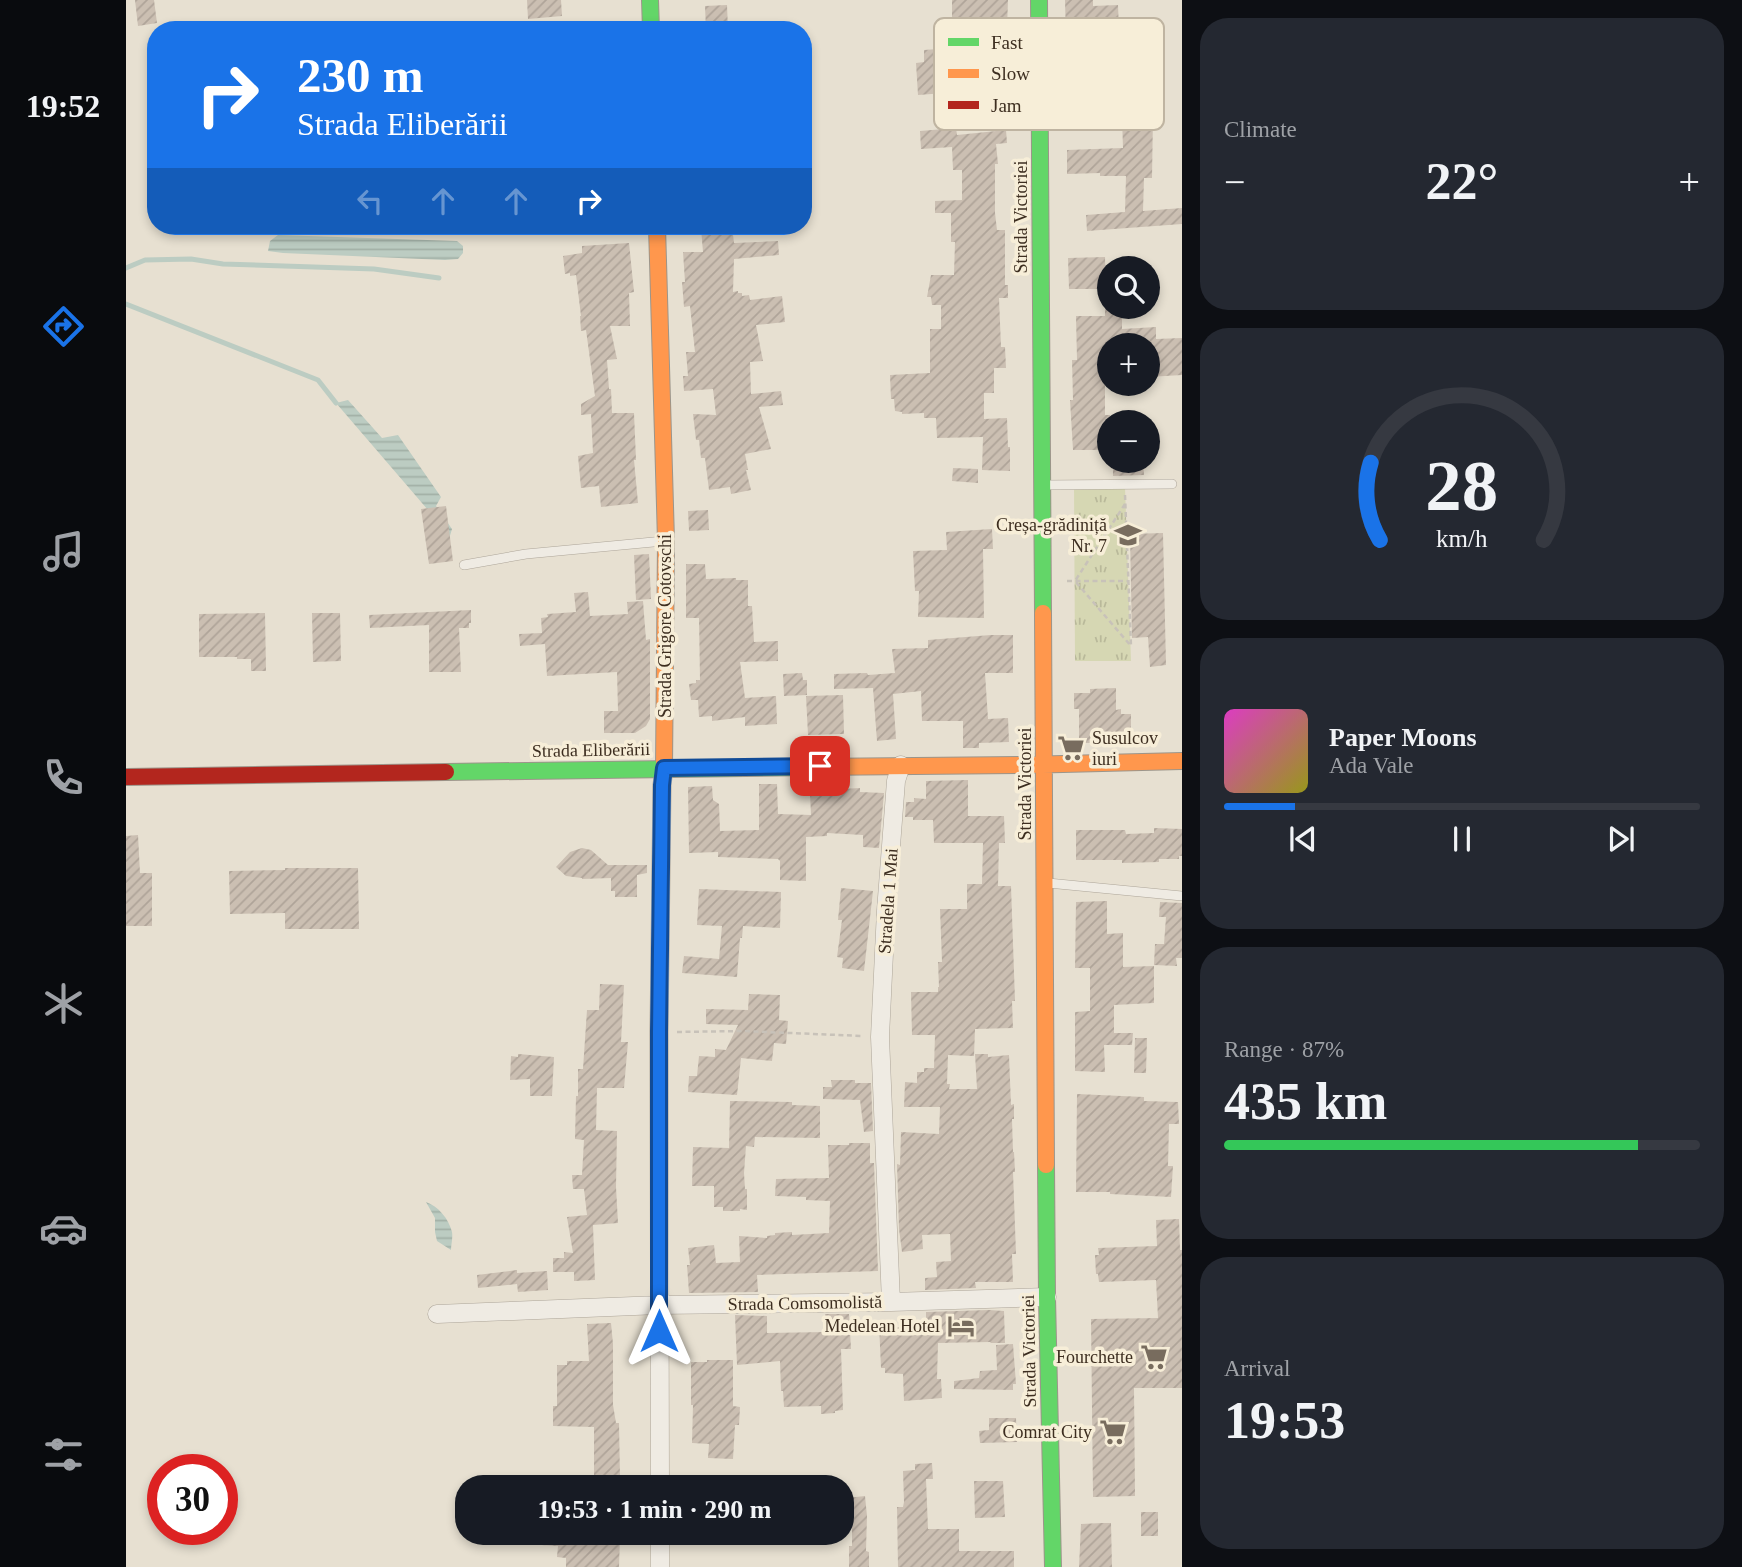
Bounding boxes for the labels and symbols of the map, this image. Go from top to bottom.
legend [934,18,1164,130]
text: Fast [991,32,1023,53]
text: Slow [991,63,1030,84]
text: Jam [991,95,1022,116]
street label: Strada Victoriei [1011,160,1031,274]
place label: Creșa-grădiniță Nr. 7 [996,515,1107,556]
school or university icon: Creșa-grădiniță Nr. 7 [1113,520,1143,550]
street label: Strada Grigore Cotovschi [655,534,675,718]
street label: Strada Victoriei [1015,727,1035,841]
place label: Susulcov iuri [1092,728,1158,769]
supermarket icon: Susulcov iuri [1056,733,1086,763]
pin [790,736,850,796]
street label: Strada Eliberării [532,739,650,761]
street label: Stradela 1 Mai [874,847,902,955]
street label: Strada Comsomolistă [728,1292,882,1314]
position arrow [622,1294,696,1368]
street label: Strada Victoriei [1018,1294,1040,1408]
hotel icon: Medelean Hotel [946,1311,976,1341]
place label: Medelean Hotel [825,1316,940,1336]
supermarket icon: Fourchette [1139,1342,1169,1372]
place label: Fourchette [1056,1347,1133,1367]
supermarket icon: Comrat City [1098,1417,1128,1447]
place label: Comrat City [1003,1422,1092,1442]
speed limit sign: 30 [147,1454,238,1545]

